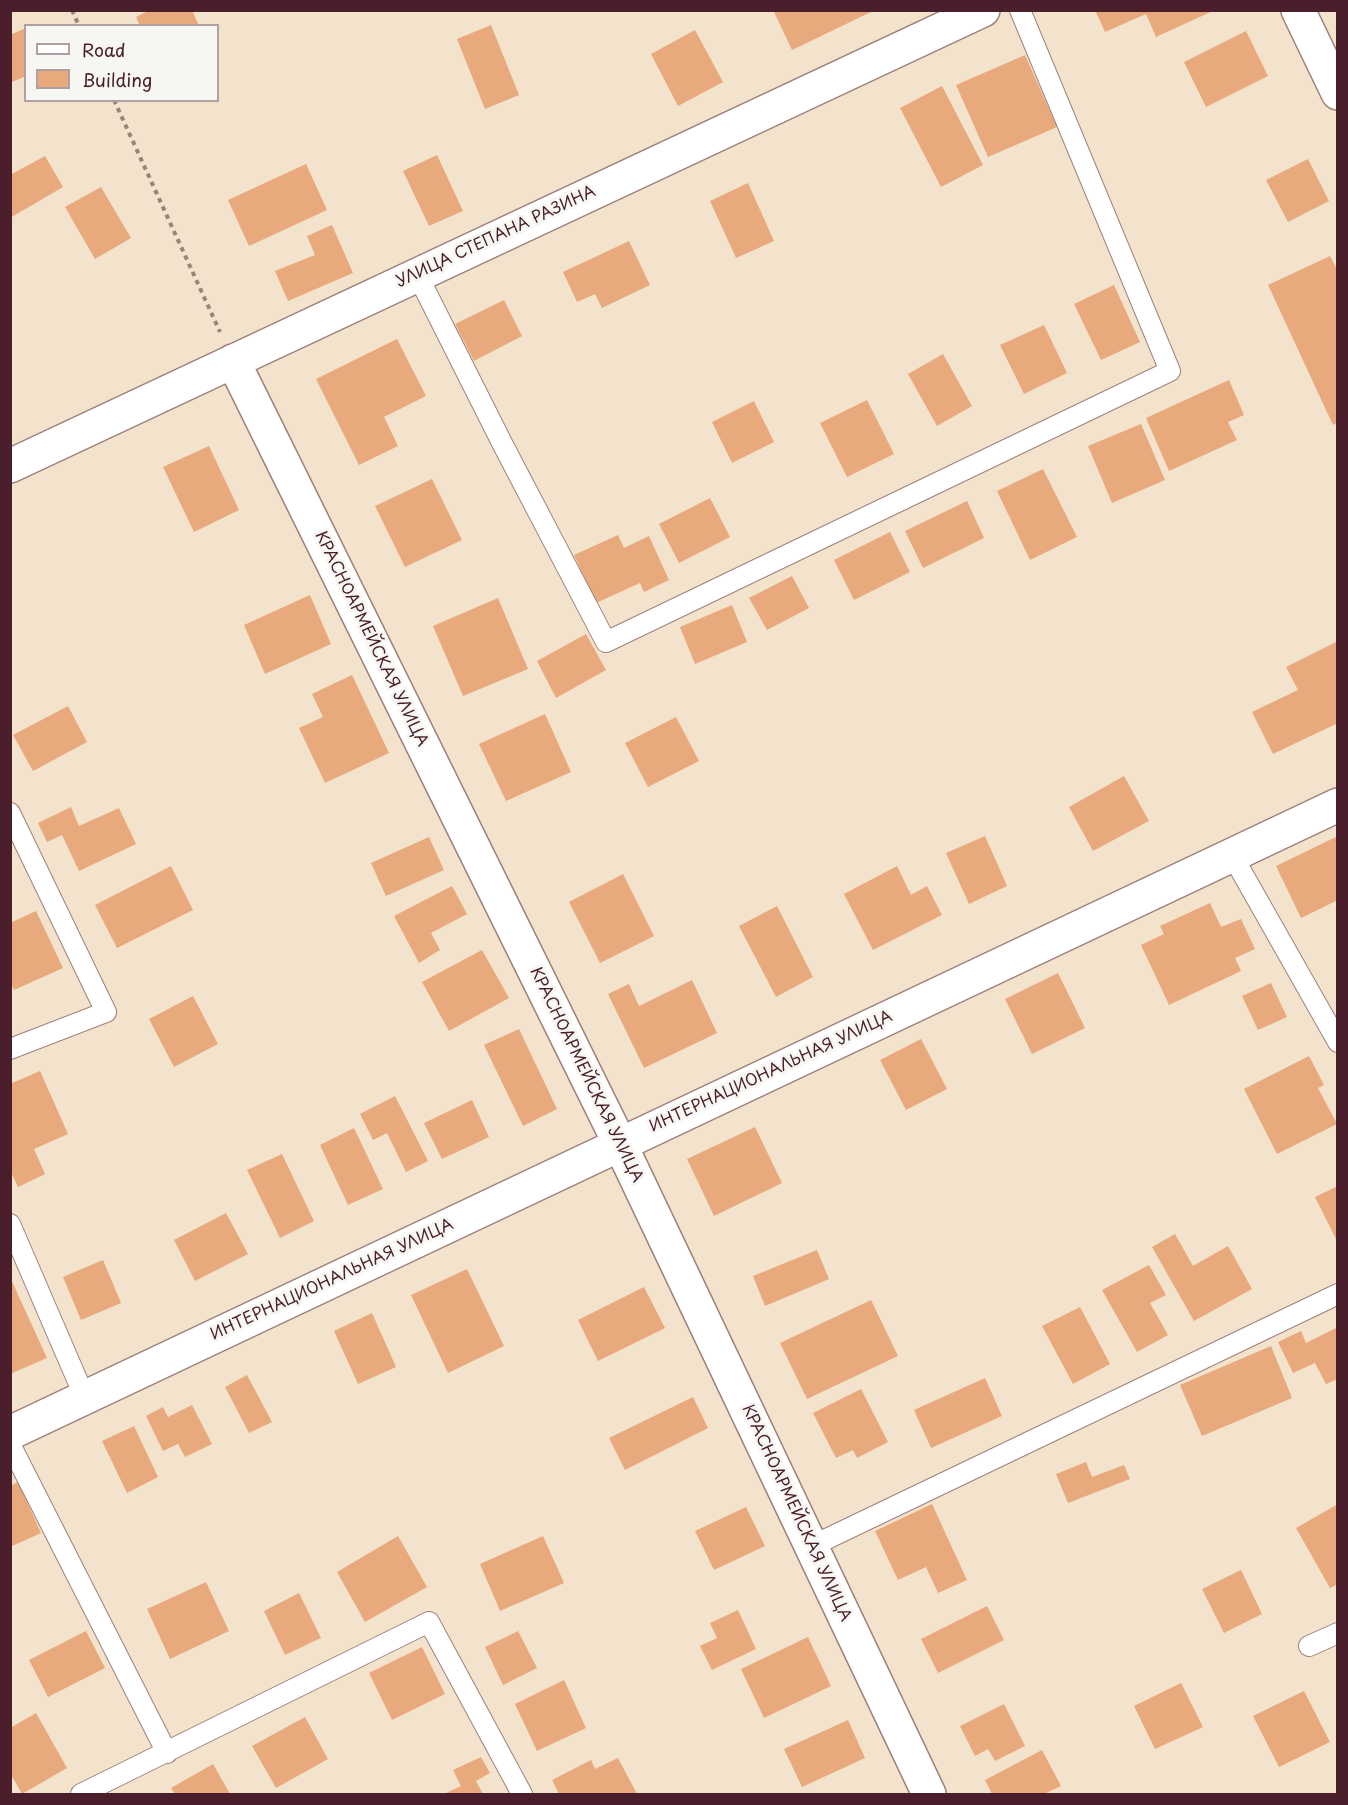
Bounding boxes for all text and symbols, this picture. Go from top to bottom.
legend [24,24,219,102]
text: Road [82,36,126,63]
text: Building [82,66,152,93]
street label: УЛИЦА СТЕПАНА РАЗИНА [393,182,599,292]
street label: КРАСНОАРМЕЙСКАЯ УЛИЦА [310,528,432,750]
street label: КРАСНОАРМЕЙСКАЯ УЛИЦА [525,964,647,1186]
street label: ИНТЕРНАЦИОНАЛЬНАЯ УЛИЦА [647,1007,895,1137]
street label: ИНТЕРНАЦИОНАЛЬНАЯ УЛИЦА [208,1215,456,1345]
street label: КРАСНОАРМЕЙСКАЯ УЛИЦА [737,1401,855,1625]

